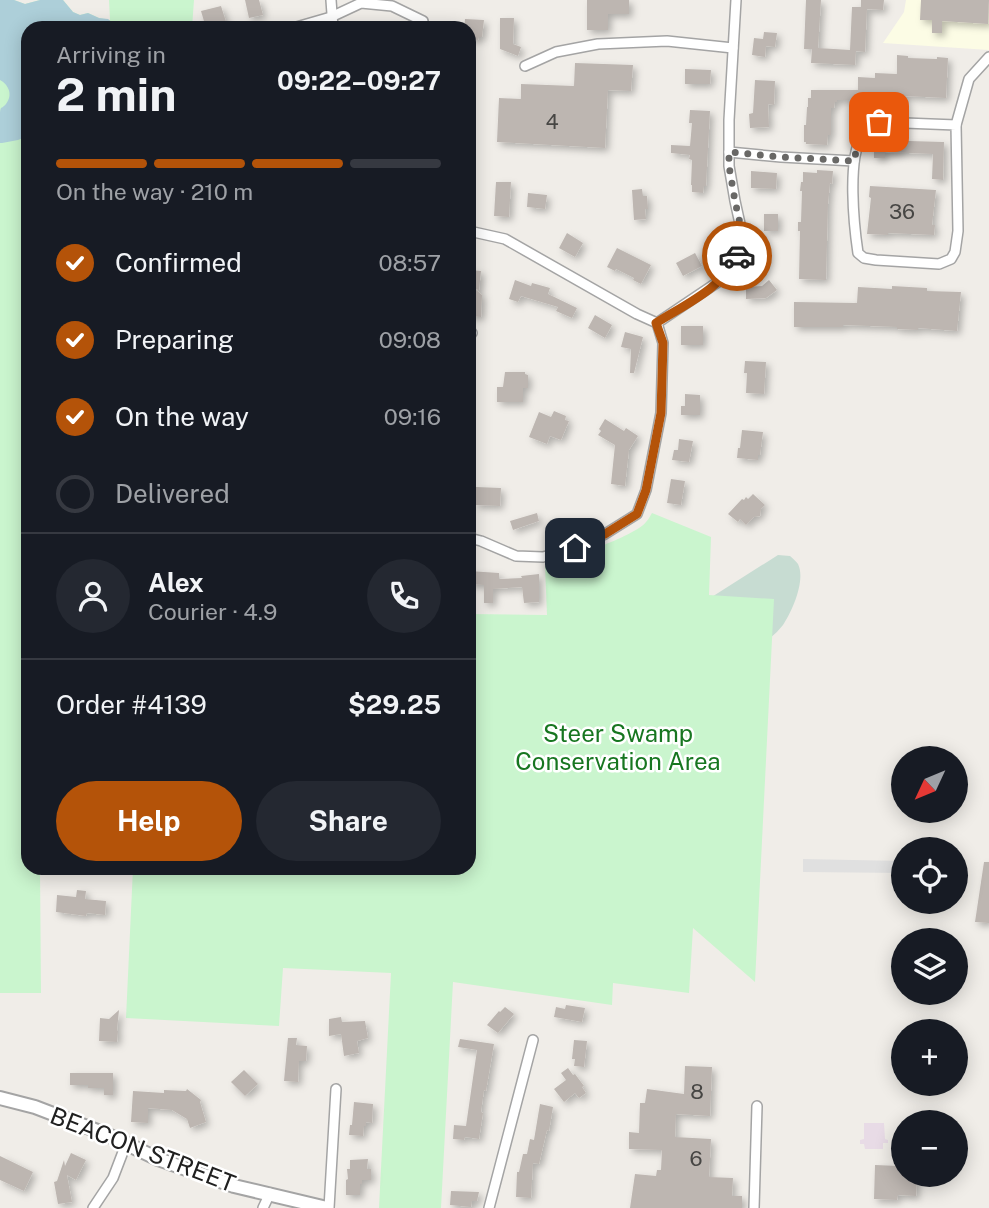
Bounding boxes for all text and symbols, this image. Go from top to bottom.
text: Arriving in [56,41,166,68]
text: 09:22–09:27 [277,65,441,96]
text: 2 min [56,67,176,121]
pin [849,92,909,152]
icon: bag [860,103,898,141]
house number: 4 [545,109,559,134]
text: On the way · 210 m [56,178,253,205]
house number: 36 [889,199,915,224]
courier [702,221,772,291]
icon: car [718,237,756,275]
icon: check [56,244,94,282]
text: Confirmed [115,247,242,278]
text: 08:57 [378,249,441,276]
icon: check [56,321,94,359]
text: Preparing [115,324,234,355]
text: 09:08 [379,326,441,353]
icon: check [56,398,94,436]
text: On the way [115,401,249,432]
text: 09:16 [384,403,441,430]
text: Delivered [115,478,230,509]
pin [545,518,605,578]
icon: home [556,529,594,567]
button: person [56,559,130,633]
button: phone [367,559,441,633]
text: Alex [148,567,204,598]
text: Courier · 4.9 [148,598,277,625]
text: Order #4139 [56,689,207,720]
text: $29.25 [348,689,441,720]
park label: Steer Swamp Conservation Area [515,719,721,775]
north arrow [891,746,968,822]
map controls [891,746,968,1187]
button: Help [56,781,242,861]
button: Share [256,781,441,861]
button: locate [891,837,968,914]
button: layers [891,928,968,1005]
button: + [891,1019,968,1096]
house number: 8 [690,1079,704,1104]
street label: BEACON STREET [46,1101,240,1197]
button: − [891,1110,968,1187]
house number: 6 [689,1146,703,1171]

